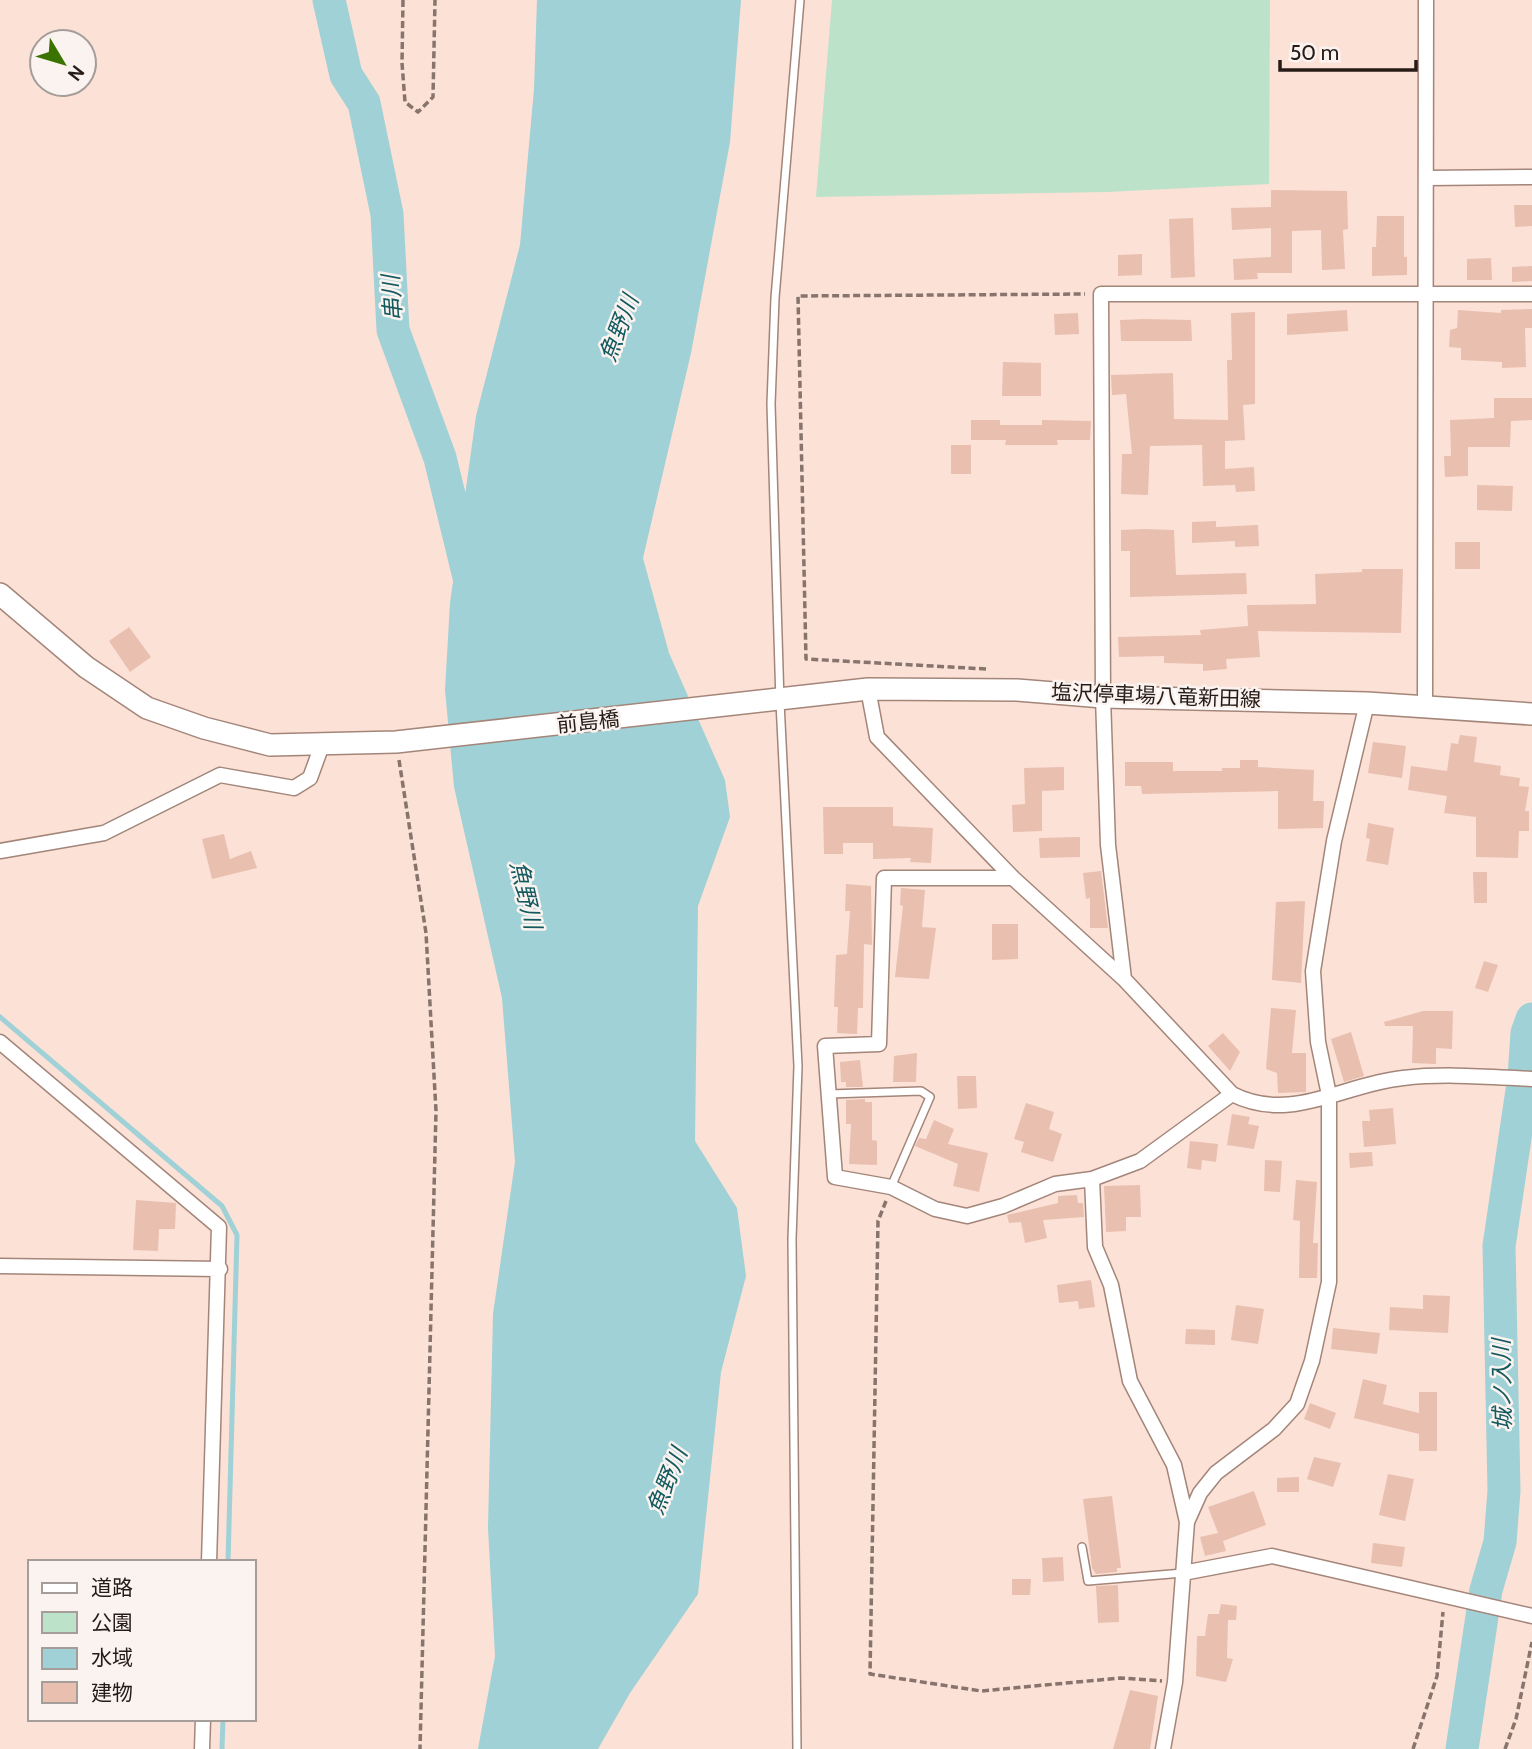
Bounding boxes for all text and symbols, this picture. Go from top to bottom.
north arrow [28,28,98,98]
scale bar [1280,28,1416,72]
text: 50 m [1290,40,1339,65]
text: N [63,61,89,86]
water label: 串川 [376,271,408,322]
water label: 魚野川 [594,288,646,365]
street label: 塩沢停車場八竜新田線 [1051,679,1261,712]
street label: 前島橋 [555,706,621,737]
water label: 魚野川 [505,858,548,935]
water label: 城ノ入川 [1487,1336,1517,1431]
water label: 魚野川 [641,1441,694,1518]
legend [28,1560,256,1721]
text: 道路 [91,1575,133,1600]
text: 公園 [91,1610,133,1635]
text: 水域 [91,1645,133,1670]
text: 建物 [91,1680,133,1705]

